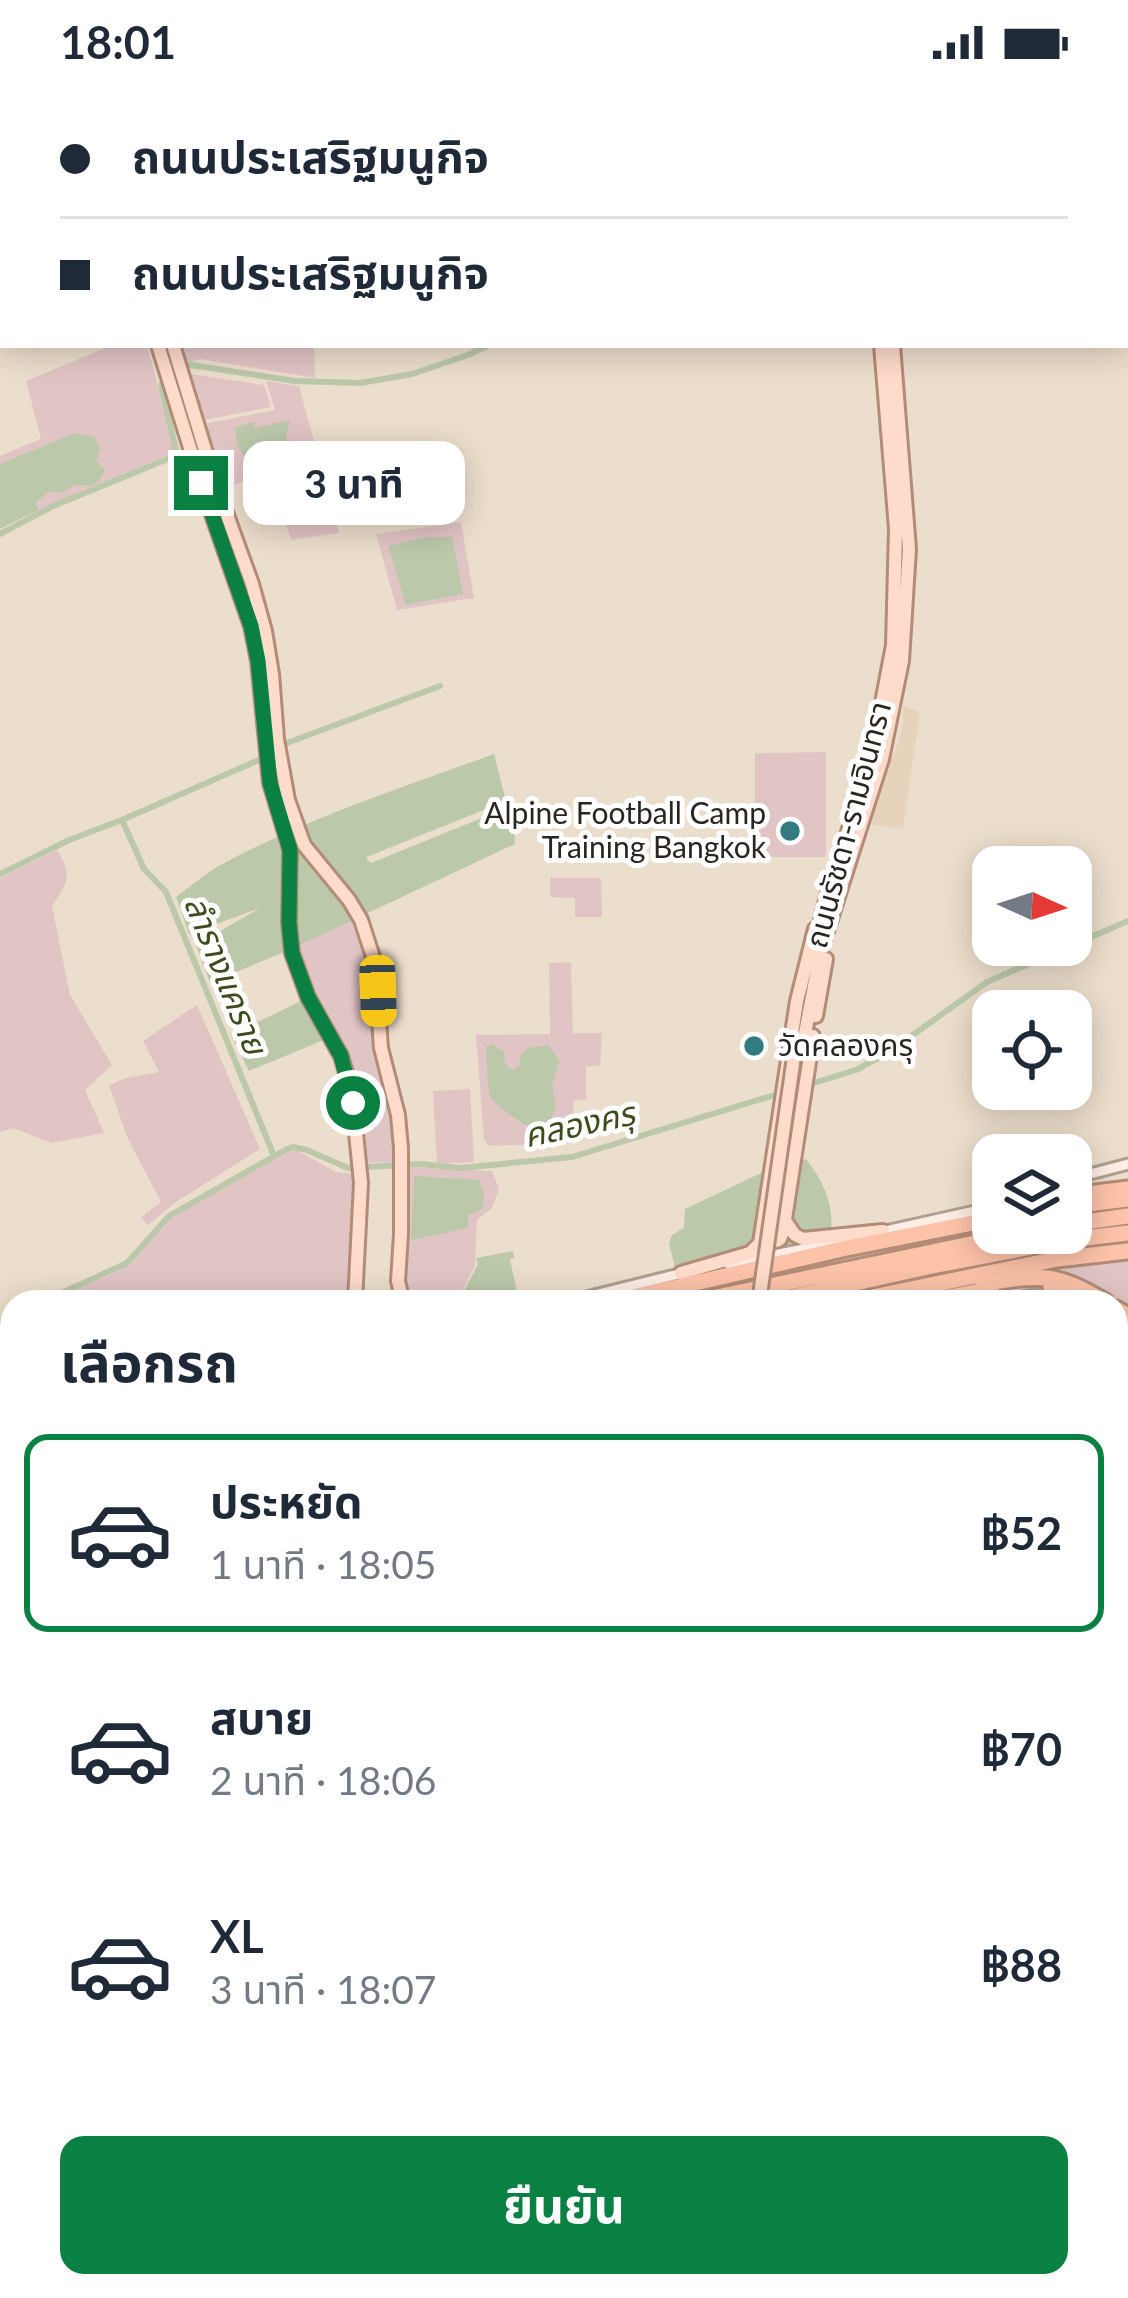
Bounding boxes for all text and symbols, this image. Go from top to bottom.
text: 18:01 [60,15,176,69]
text: ถนนประเสริฐมนูกิจ [132,129,489,183]
text: ถนนประเสริฐมนูกิจ [132,245,489,299]
callout: 3 นาที [243,441,465,525]
route end [174,456,228,510]
text: 3 นาที [304,460,404,506]
street label: ถนนรัชดา-รามอินทรา [797,697,897,952]
place label: Alpine Football Camp Training Bangkok [484,794,767,864]
marker: Alpine Football Camp Training Bangkok [777,818,803,844]
north arrow [972,846,1092,966]
map controls [972,846,1092,1254]
water label: ลำรางแคราย [177,890,278,1062]
car [359,954,397,1028]
button: locate [972,990,1092,1110]
place label: วัดคลองครุ [778,1026,913,1064]
marker: วัดคลองครุ [741,1033,767,1059]
route start [326,1076,380,1130]
water label: คลองครุ [520,1091,641,1156]
button: layers [972,1134,1092,1254]
text: เลือกรถ [60,1329,238,1394]
text: ประหยัด [210,1474,363,1528]
icon: car [66,1479,174,1587]
text: ฿52 [979,1506,1062,1560]
text: 1 นาที · 18:05 [210,1541,436,1587]
text: สบาย [210,1690,313,1744]
icon: car [66,1695,174,1803]
text: ฿70 [979,1722,1062,1776]
text: 2 นาที · 18:06 [210,1757,436,1803]
text: XL [210,1909,264,1963]
icon: car [66,1911,174,2019]
text: ฿88 [979,1938,1062,1992]
text: 3 นาที · 18:07 [210,1966,436,2012]
button: ยืนยัน [60,2136,1068,2274]

